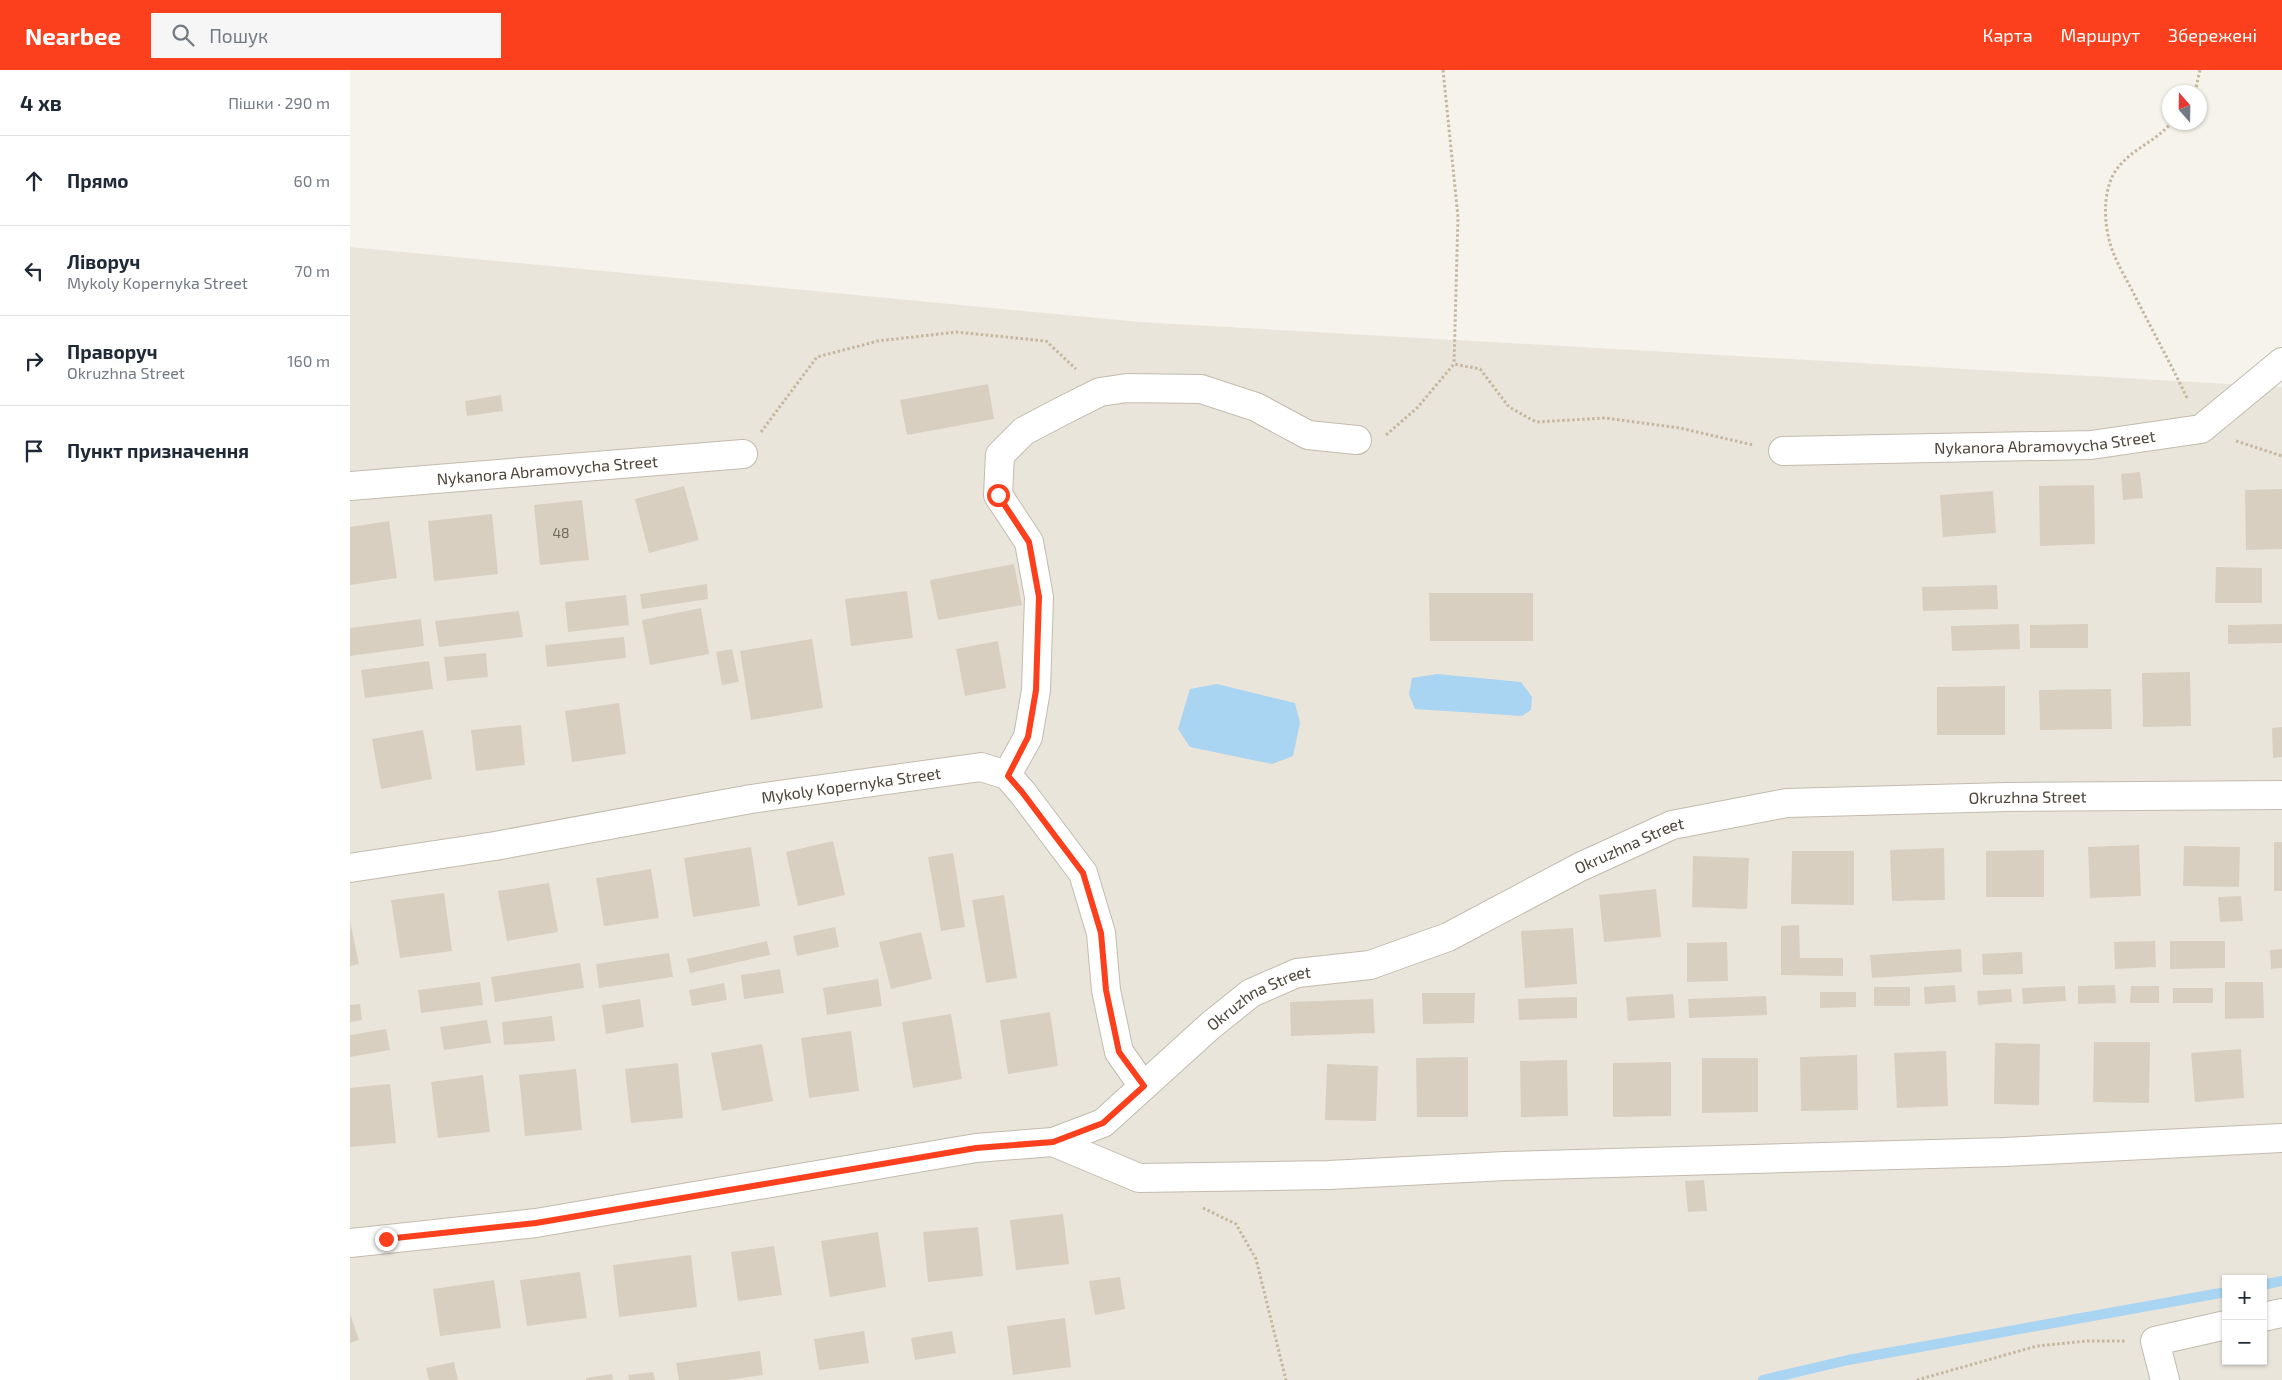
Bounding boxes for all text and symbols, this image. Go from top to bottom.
search box [151,13,501,58]
text: Nearbee [25,21,121,50]
icon: search [169,21,197,49]
text: Пошук [209,24,268,47]
text: Карта [1983,24,2033,46]
text: Маршрут [2061,24,2140,46]
text: Збережені [2168,24,2257,46]
north arrow [2162,85,2207,130]
text: 4 хв [20,90,62,115]
text: Пішки · 290 m [228,93,330,112]
icon: ahead [20,167,48,195]
text: Прямо [67,169,129,192]
text: 60 m [294,171,330,190]
text: Ліворуч [67,250,140,273]
icon: left [20,257,48,285]
text: 70 m [295,261,330,280]
text: Mykoly Kopernyka Street [67,273,248,292]
text: Праворуч [67,340,158,363]
icon: right [20,347,48,375]
text: 160 m [287,351,330,370]
text: Okruzhna Street [67,363,185,382]
street label: Nykanora Abramovycha Street [1934,426,2156,457]
icon: arrive [20,437,48,465]
text: Пункт призначення [67,439,249,462]
street label: Nykanora Abramovycha Street [436,451,659,488]
route start [987,484,1010,507]
house number: 48 [552,524,570,541]
street label: Mykoly Kopernyka Street [760,763,942,806]
street label: Okruzhna Street [1968,786,2087,807]
street label: Okruzhna Street [1571,813,1685,877]
street label: Okruzhna Street [1202,962,1312,1034]
route end [375,1228,398,1251]
map controls [2222,1275,2267,1365]
button: + [2222,1275,2267,1320]
button: − [2222,1320,2267,1365]

